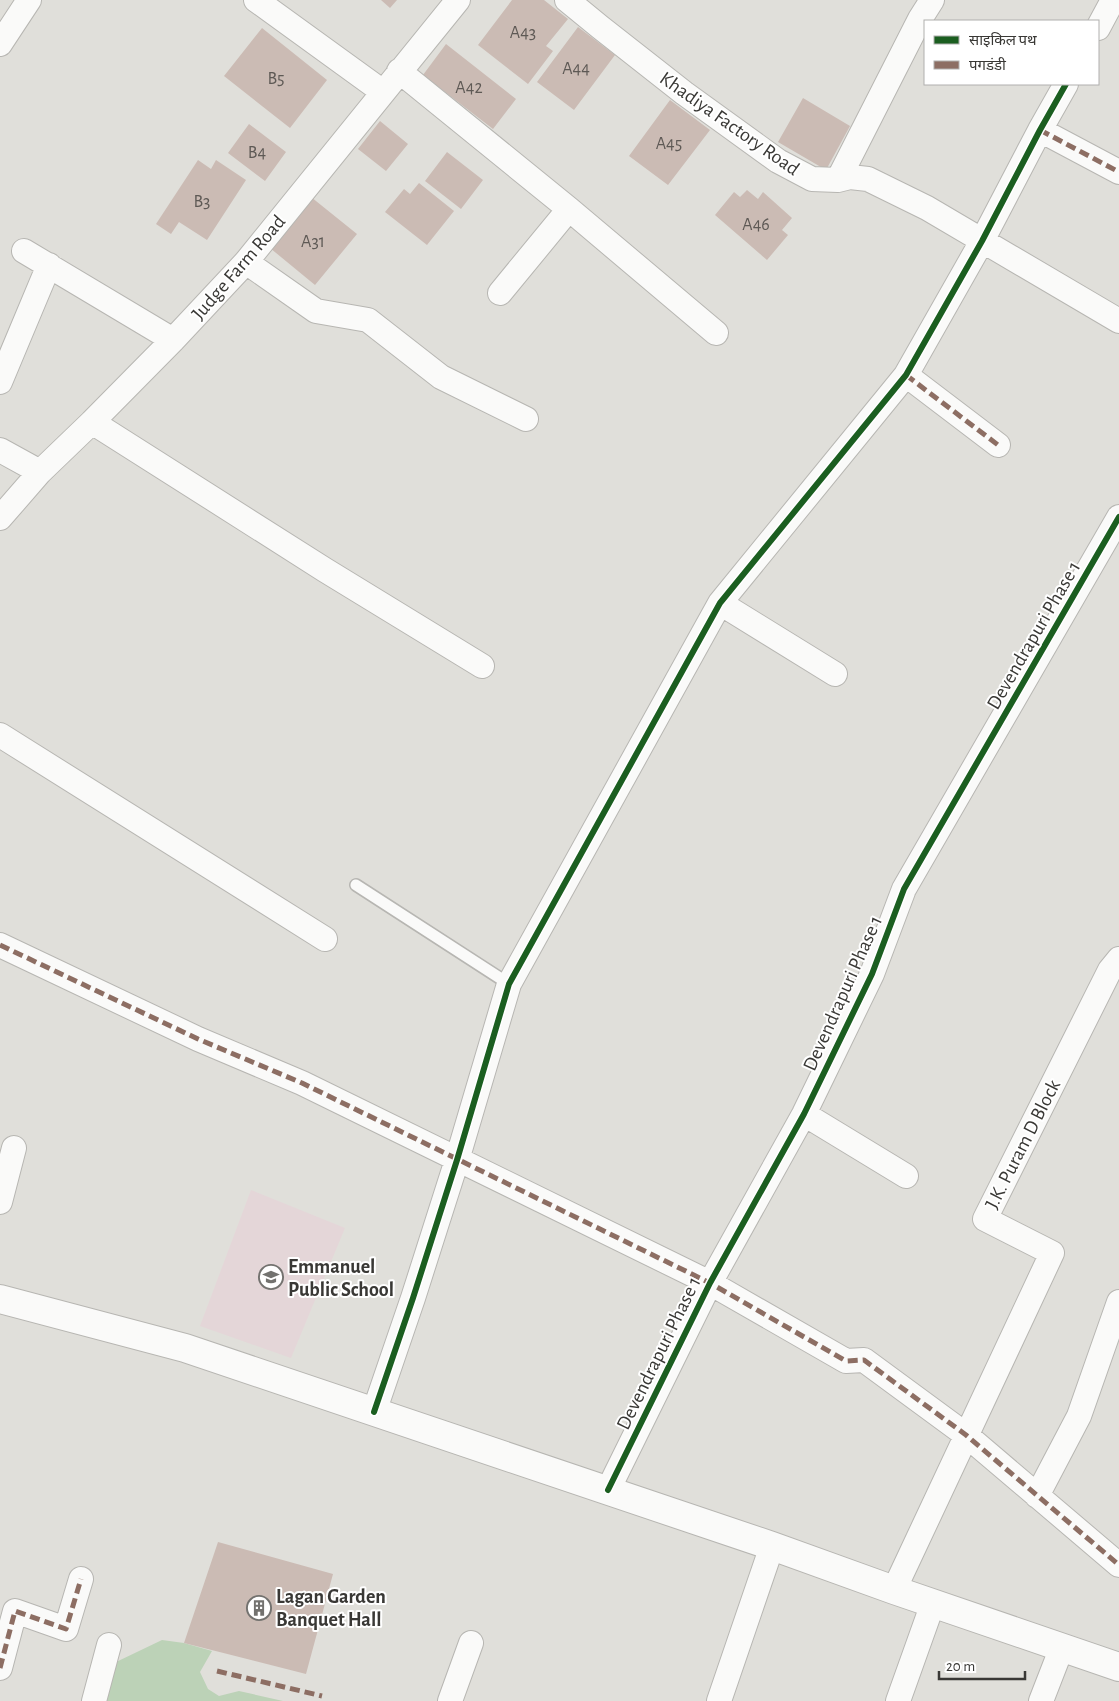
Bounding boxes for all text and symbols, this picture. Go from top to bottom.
legend [924,20,1099,85]
house number: A43 [510,24,536,42]
text: साइकिल पथ [969,32,1037,48]
text: पगडंडी [969,57,1007,73]
house number: A44 [562,60,590,78]
street label: Khadiya Factory Road [656,68,803,179]
house number: B5 [267,70,285,88]
house number: A42 [455,79,483,97]
house number: A45 [656,135,682,153]
house number: B4 [248,144,267,162]
house number: B3 [193,193,211,211]
street label: Judge Farm Road [188,211,289,324]
house number: A46 [742,216,770,234]
house number: A31 [301,233,325,251]
street label: Devendrapuri Phase 1 [983,558,1084,713]
street label: Devendrapuri Phase 1 [800,913,886,1074]
street label: J.K. Puram D Block [982,1077,1064,1212]
place label: Emmanuel Public School [288,1257,394,1300]
school or university icon: Emmanuel Public School [258,1264,284,1290]
street label: Devendrapuri Phase 1 [613,1274,705,1433]
place label: Lagan Garden Banquet Hall [276,1587,386,1630]
building icon: Lagan Garden Banquet Hall [246,1595,272,1621]
scale bar [939,1648,1025,1680]
text: 20 m [946,1659,975,1674]

